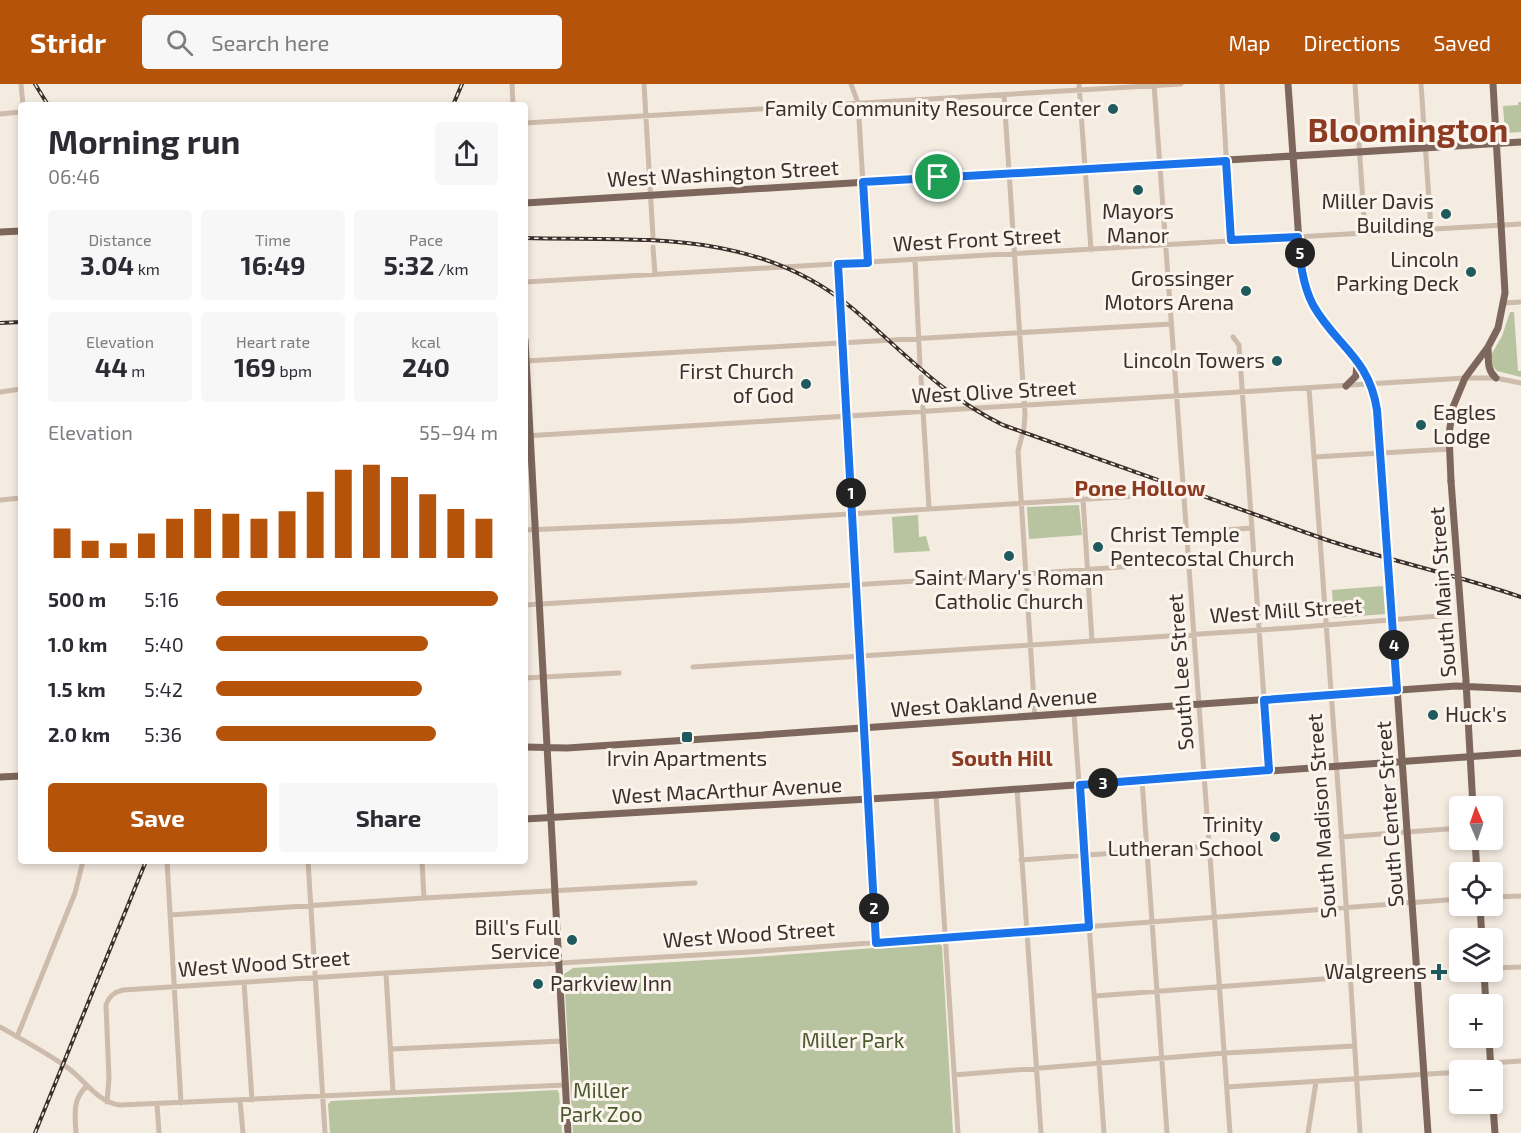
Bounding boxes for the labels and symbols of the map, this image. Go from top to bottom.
place label: Family Community Resource Center [764,95,1102,120]
marker: Family Community Resource Center [1106,102,1120,116]
district label: Bloomington [1308,109,1508,149]
pin [912,151,963,202]
street label: West Washington Street [606,154,840,191]
marker: Mayors Manor [1131,183,1145,197]
place label: Miller Davis Building [1321,188,1434,237]
place label: Mayors Manor [1102,198,1174,247]
marker: Miller Davis Building [1439,207,1453,221]
street label: West Front Street [892,222,1062,255]
pin: 5 [1285,238,1315,268]
place label: Lincoln Parking Deck [1336,246,1459,295]
place label: Grossinger Motors Arena [1104,265,1235,314]
marker: Lincoln Parking Deck [1464,265,1478,279]
marker: Grossinger Motors Arena [1239,284,1253,298]
place label: Lincoln Towers [1123,347,1265,372]
marker: Lincoln Towers [1270,354,1284,368]
place label: First Church of God [679,358,794,407]
street label: West Olive Street [911,374,1077,407]
marker: First Church of God [799,377,813,391]
place label: Eagles Lodge [1433,399,1496,448]
marker: Eagles Lodge [1414,418,1428,432]
district label: Pone Hollow [1074,474,1206,500]
pin: 1 [836,478,866,508]
street label: South Main Street [1423,506,1460,678]
place label: Christ Temple Pentecostal Church [1110,521,1294,570]
marker: Christ Temple Pentecostal Church [1091,540,1105,554]
marker: Saint Mary's Roman Catholic Church [1002,549,1016,563]
place label: Saint Mary's Roman Catholic Church [914,564,1104,613]
street label: West Mill Street [1209,592,1363,627]
street label: South Lee Street [1162,593,1197,751]
pin: 4 [1379,630,1409,660]
street label: West Oakland Avenue [890,682,1098,721]
place label: Huck's [1445,701,1507,726]
marker: Huck's [1426,708,1440,722]
street label: South Madison Street [1301,713,1340,920]
street label: South Center Street [1370,720,1407,908]
marker: Irvin Apartments [680,730,694,744]
district label: South Hill [951,744,1054,770]
place label: Irvin Apartments [607,745,767,770]
pin: 3 [1088,768,1118,798]
street label: West MacArthur Avenue [611,771,843,808]
north arrow [1449,796,1503,850]
place label: Trinity Lutheran School [1108,811,1264,860]
marker: Trinity Lutheran School [1268,830,1282,844]
pin: 2 [859,893,889,923]
place label: Bill's Full Service [475,914,561,963]
street label: West Wood Street [662,915,836,952]
marker: Bill's Full Service [565,933,579,947]
street label: West Wood Street [177,944,351,981]
place label: Walgreens [1324,958,1427,983]
marker: Walgreens [1432,965,1446,979]
place label: Parkview Inn [550,970,672,995]
marker: Parkview Inn [531,977,545,991]
park label: Miller Park [802,1027,905,1052]
park label: Miller Park Zoo [559,1077,643,1126]

